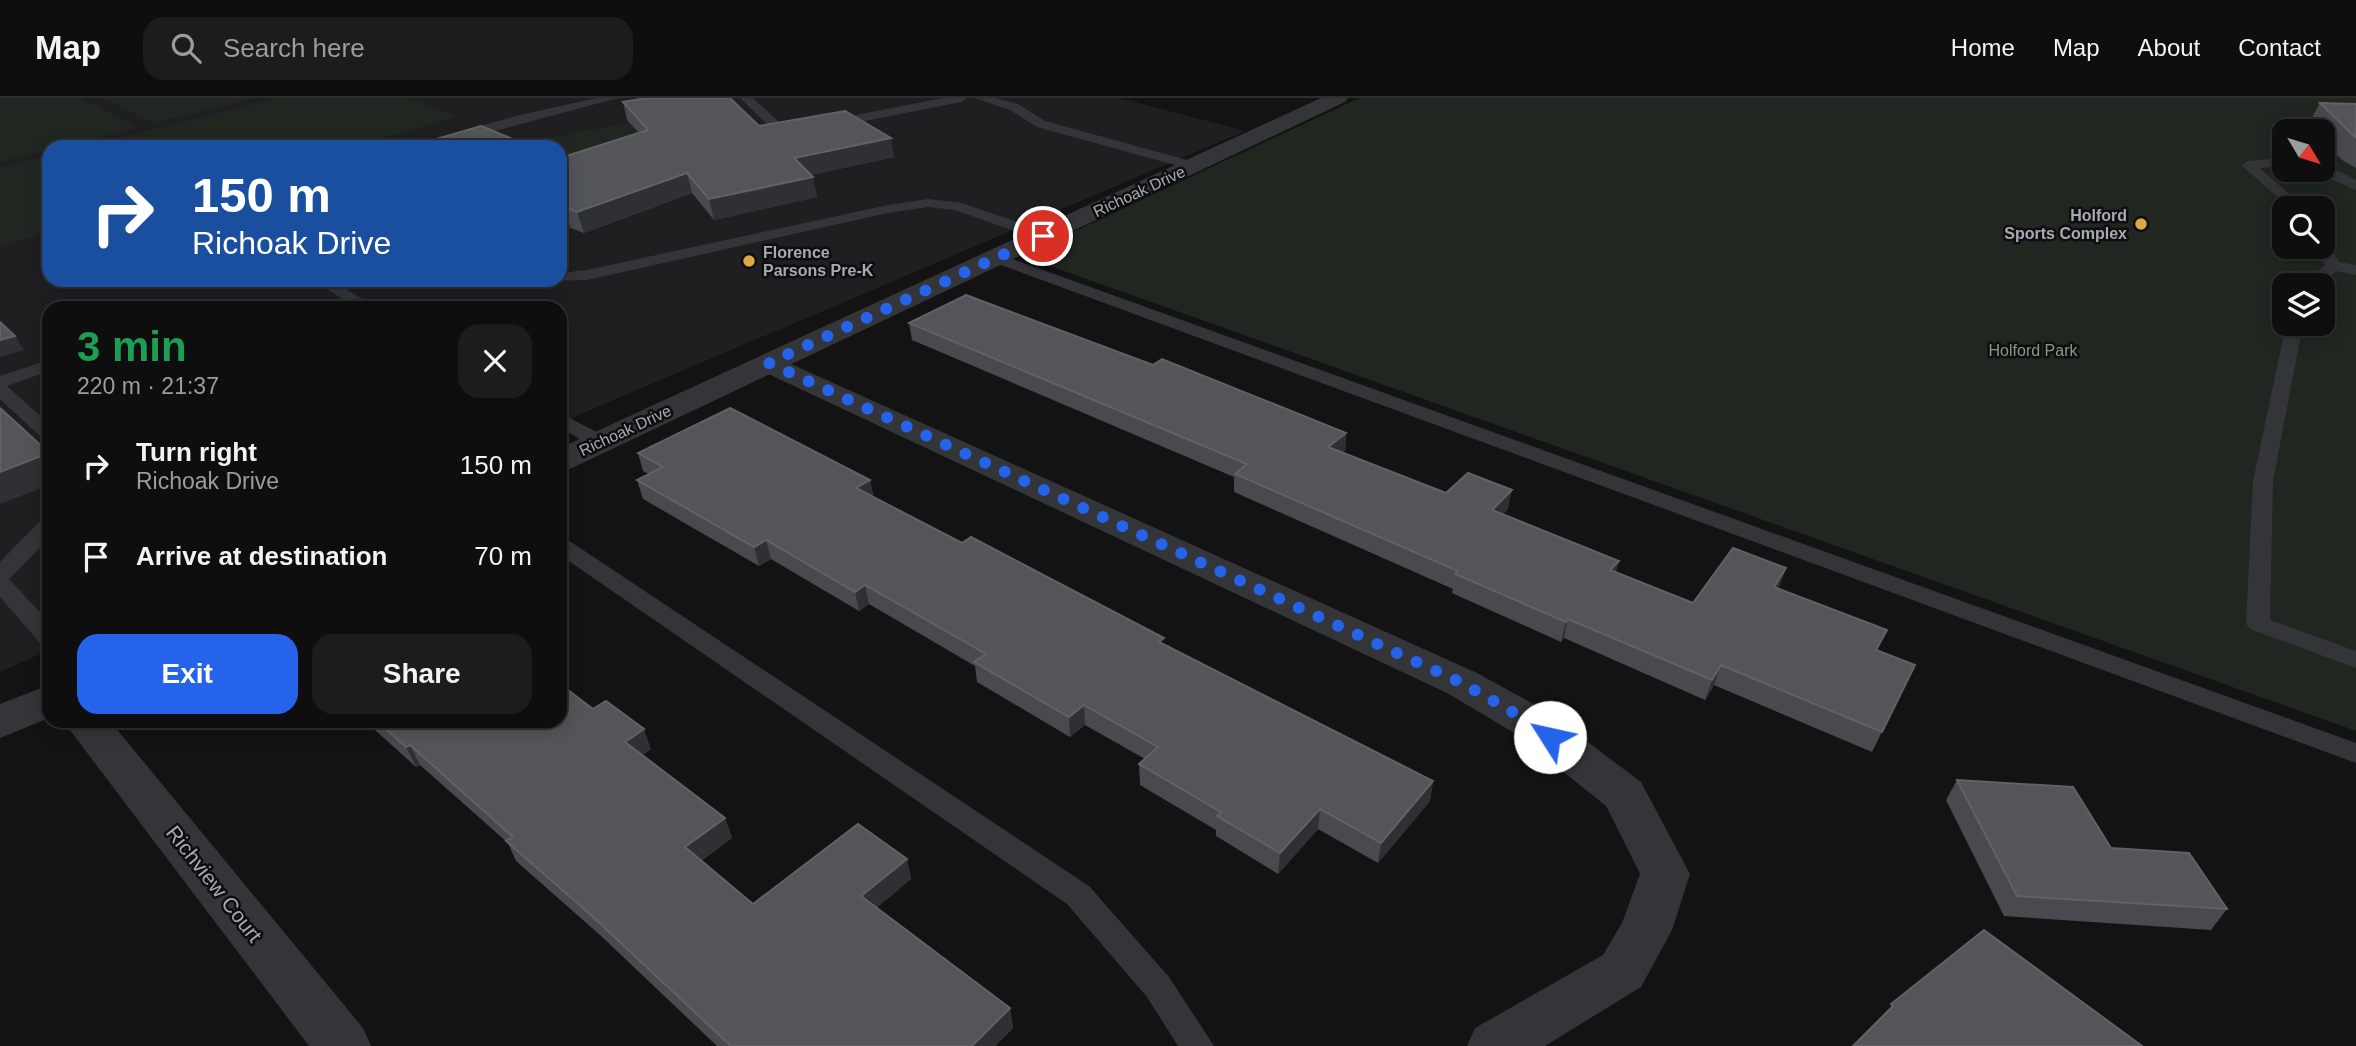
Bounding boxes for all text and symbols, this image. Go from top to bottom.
search box [143,17,633,80]
text: Map [35,29,101,66]
icon: search [167,29,205,67]
text: Search here [223,33,365,63]
text: Home [1951,34,2015,61]
text: Map [2053,34,2100,61]
text: About [2138,34,2200,61]
text: Contact [2238,34,2321,61]
north arrow [2272,119,2334,182]
map controls [2272,119,2335,336]
street label: Richoak Drive [1090,163,1188,220]
icon: right [77,168,168,259]
text: 150 m [192,168,331,222]
button: search [2272,196,2335,259]
pin [1013,206,1073,266]
place label: Holford Sports Complex [2004,207,2127,242]
marker: Holford Sports Complex [2133,216,2149,232]
icon: arrive [1024,217,1062,255]
text: Richoak Drive [192,225,391,261]
place label: Florence Parsons Pre-K [763,244,874,279]
marker: Florence Parsons Pre-K [741,253,757,269]
button: layers [2272,273,2335,336]
text: 3 min [77,323,187,370]
button: close [458,324,532,398]
park label: Holford Park [1989,342,2078,359]
text: 220 m · 21:37 [77,373,219,399]
street label: Richoak Drive [576,402,674,459]
text: Turn right [136,437,257,467]
icon: right [77,447,115,485]
text: 150 m [460,450,532,480]
text: Richoak Drive [136,468,279,494]
icon: arrive [77,538,115,576]
text: Arrive at destination [136,541,387,571]
text: 70 m [474,541,532,571]
button: Exit [77,634,298,714]
button: Share [312,634,532,714]
position arrow [1513,700,1587,774]
street label: Richview Court [162,821,267,947]

